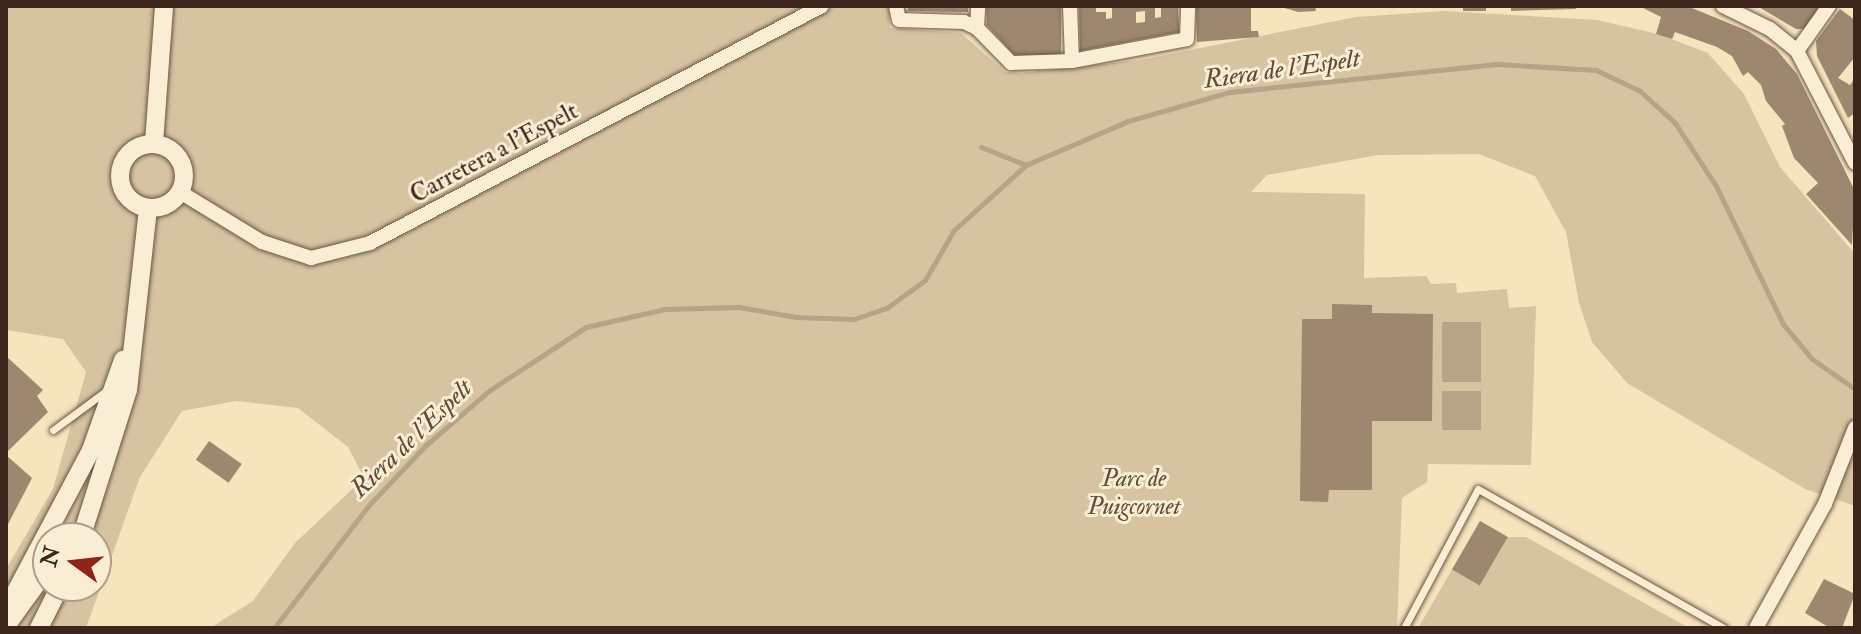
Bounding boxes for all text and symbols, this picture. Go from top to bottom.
water label: Riera de l'Espelt [1202,44,1362,96]
street label: Carretera a l'Espelt [405,97,583,209]
water label: Riera de l'Espelt [345,373,479,505]
park label: Parc de Puigcornet [1087,465,1181,521]
north arrow [32,522,112,602]
text: N [35,543,67,569]

